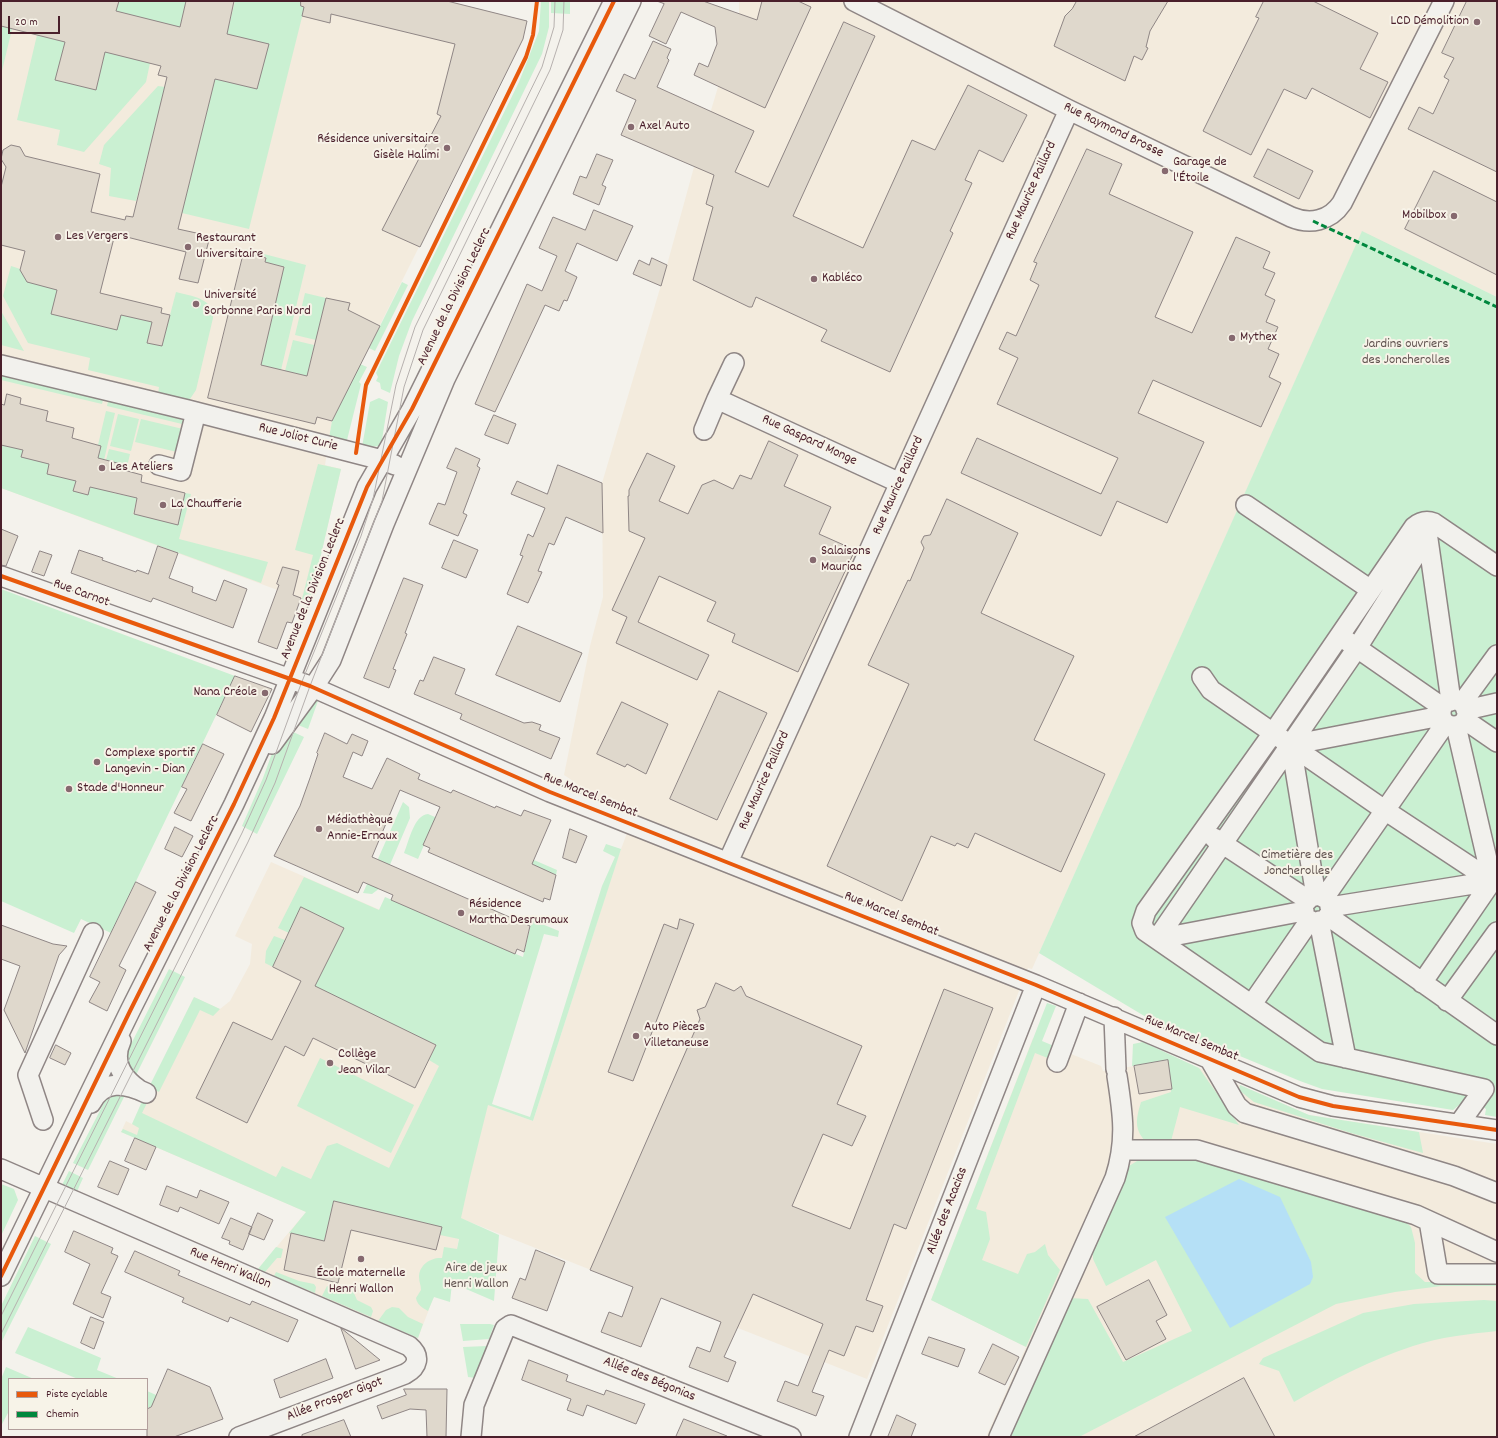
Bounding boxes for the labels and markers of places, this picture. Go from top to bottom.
place label: LCD Démolition [1391,14,1469,30]
marker: LCD Démolition [1472,17,1482,27]
place label: Axel Auto [639,119,690,135]
marker: Axel Auto [626,122,636,132]
place label: Résidence universitaire Gisèle Halimi [317,132,439,164]
marker: Résidence universitaire Gisèle Halimi [442,143,452,153]
place label: Garage de l'Étoile [1173,155,1227,188]
marker: Garage de l'Étoile [1160,166,1170,176]
place label: Mobilbox [1402,208,1446,224]
marker: Mobilbox [1449,211,1459,221]
place label: Les Vergers [66,229,128,245]
place label: Restaurant Universitaire [196,231,263,264]
marker: Les Vergers [53,232,63,242]
marker: Restaurant Universitaire [183,242,193,252]
place label: Kabléco [822,271,862,287]
marker: Kabléco [809,274,819,284]
place label: Université Sorbonne Paris Nord [204,288,311,320]
marker: Université Sorbonne Paris Nord [191,299,201,309]
place label: Mythex [1240,330,1277,346]
marker: Mythex [1227,333,1237,343]
place label: Les Ateliers [110,460,173,476]
marker: Les Ateliers [97,463,107,473]
place label: La Chaufferie [171,497,242,513]
marker: La Chaufferie [158,500,168,510]
place label: Salaisons Mauriac [821,544,871,576]
marker: Salaisons Mauriac [808,555,818,565]
place label: Nana Créole [193,685,257,701]
marker: Nana Créole [260,688,270,698]
place label: Complexe sportif Langevin - Dian [105,746,195,778]
marker: Complexe sportif Langevin - Dian [92,757,102,767]
place label: Stade d'Honneur [77,781,164,797]
marker: Stade d'Honneur [64,784,74,794]
place label: Médiathèque Annie-Ernaux [327,813,397,846]
marker: Médiathèque Annie-Ernaux [314,824,324,834]
place label: Résidence Martha Desrumaux [469,897,568,930]
marker: Résidence Martha Desrumaux [456,908,466,918]
place label: Auto Pièces Villetaneuse [644,1020,709,1052]
marker: Auto Pièces Villetaneuse [631,1031,641,1041]
place label: Collège Jean Vilar [338,1047,390,1080]
marker: Collège Jean Vilar [325,1058,335,1068]
marker: École maternelle Henri Wallon [356,1254,366,1264]
place label: École maternelle Henri Wallon [316,1266,406,1298]

